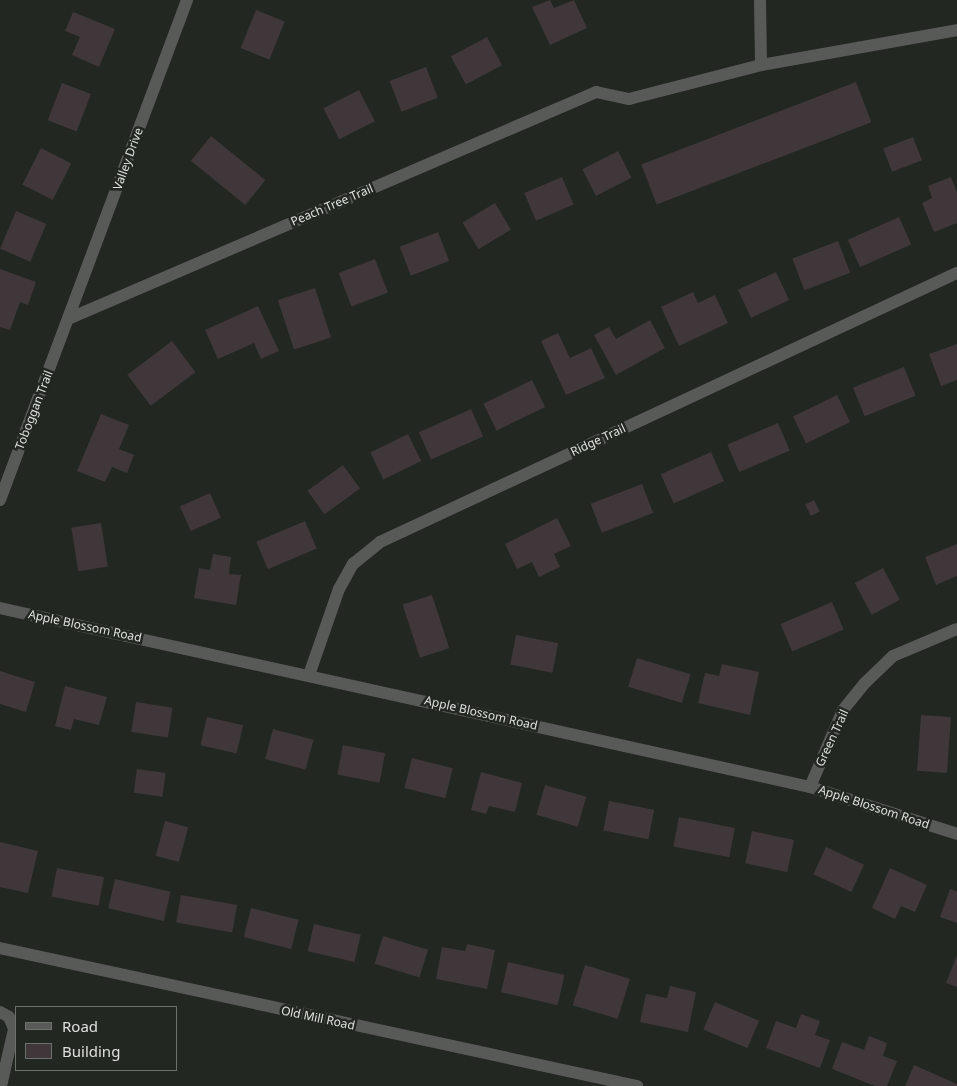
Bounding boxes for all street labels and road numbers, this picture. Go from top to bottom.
street label: Valley Drive [110,126,146,192]
street label: Peach Tree Trail [289,181,375,229]
street label: Toboggan Trail [12,368,56,452]
street label: Ridge Trail [568,421,628,459]
street label: Apple Blossom Road [27,607,143,645]
street label: Apple Blossom Road [423,693,539,733]
street label: Green Trail [813,707,851,769]
street label: Apple Blossom Road [817,782,931,832]
street label: Old Mill Road [280,1003,356,1033]

